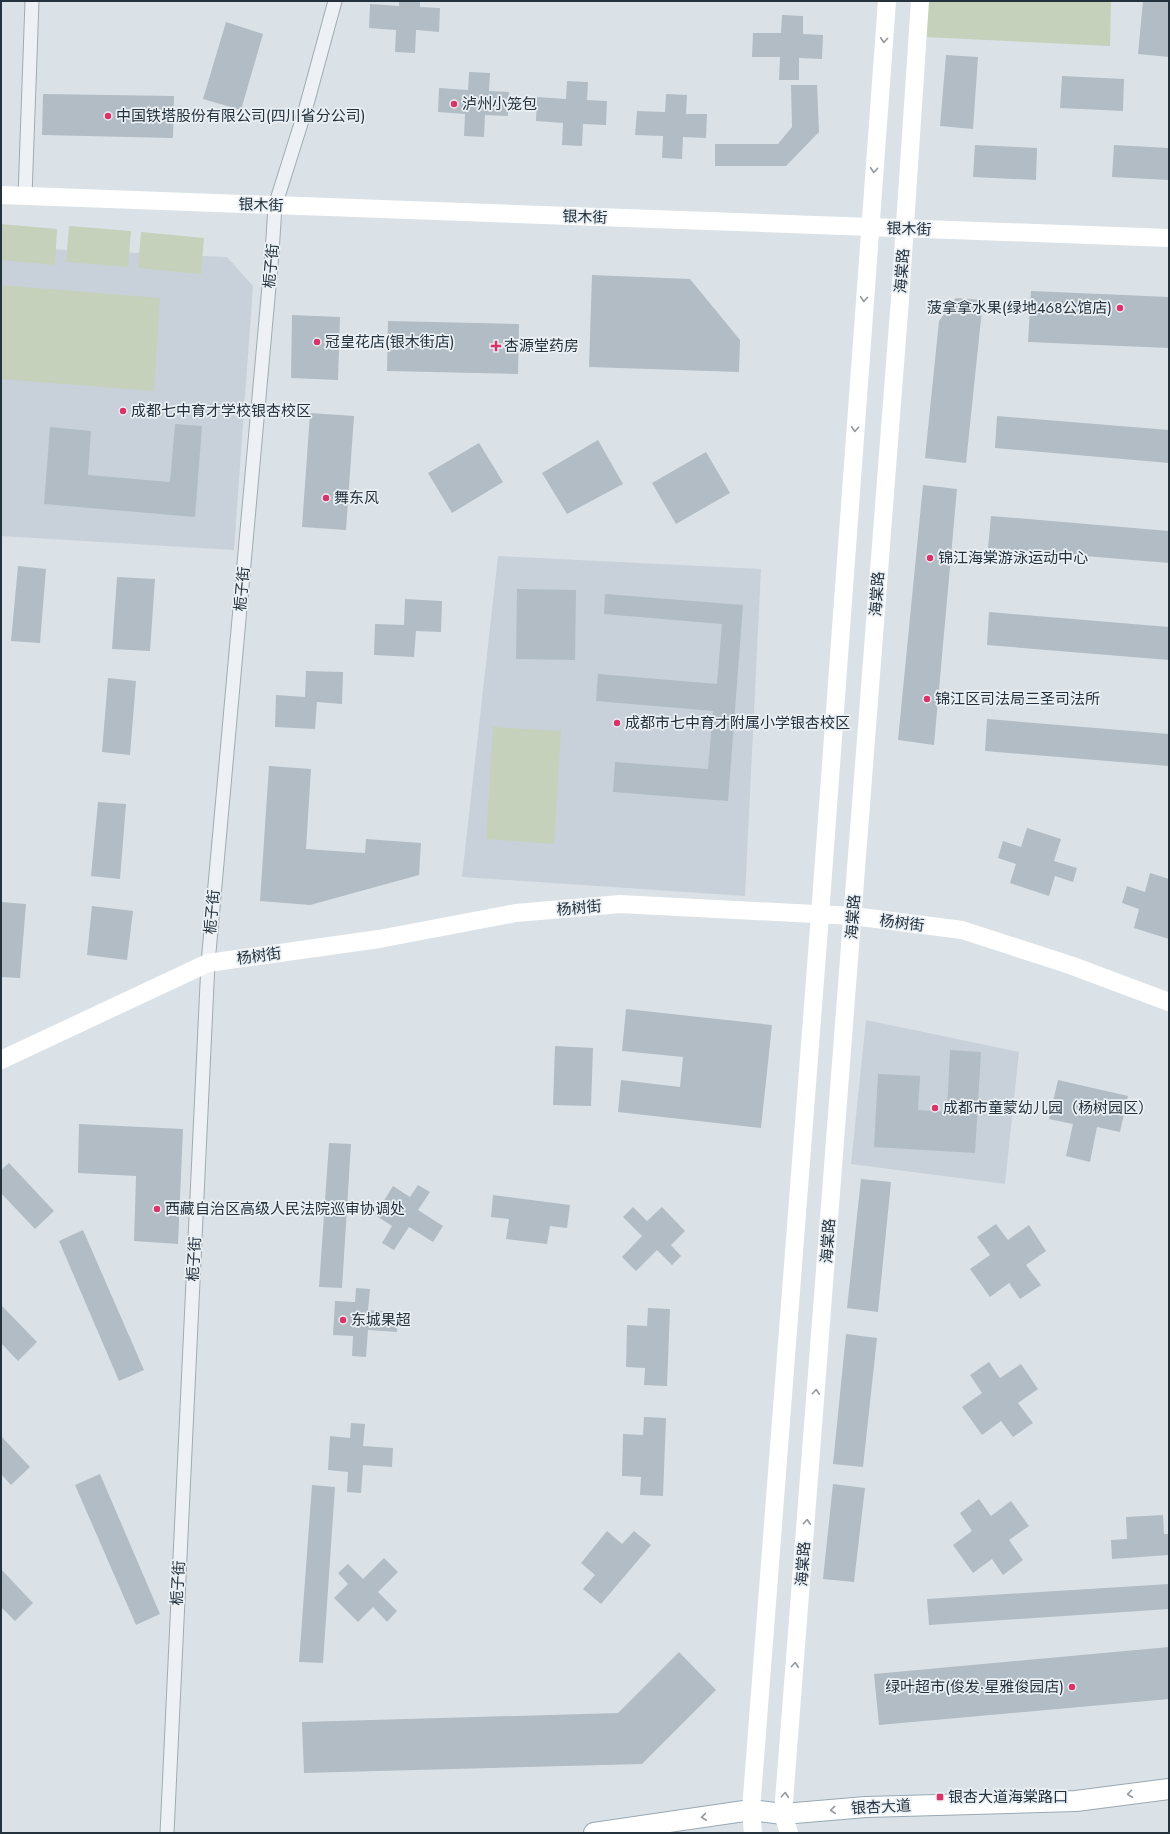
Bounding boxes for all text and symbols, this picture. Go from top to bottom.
one-way arrow [879,37,888,43]
place label: 泸州小笼包 [462,93,537,115]
marker: 泸州小笼包 [449,99,459,109]
place label: 中国铁塔股份有限公司(四川省分公司) [116,105,365,127]
marker: 中国铁塔股份有限公司(四川省分公司) [103,111,113,121]
one-way arrow [869,166,878,173]
street label: 银木街 [238,193,284,217]
street label: 银木街 [562,205,608,229]
street label: 银木街 [886,217,932,241]
street label: 栀子街 [258,243,284,289]
street label: 海棠路 [889,248,915,294]
one-way arrow [860,296,869,302]
place label: 菠拿拿水果(绿地468公馆店) [927,297,1112,319]
marker: 菠拿拿水果(绿地468公馆店) [1115,303,1125,313]
place label: 冠皇花店(银木街店) [325,331,454,353]
place label: 杏源堂药房 [504,335,579,357]
marker: 冠皇花店(银木街店) [312,337,322,347]
marker: 杏源堂药房 [491,341,501,351]
place label: 成都七中育才学校银杏校区 [131,400,311,422]
marker: 成都七中育才学校银杏校区 [118,406,128,416]
one-way arrow [850,426,859,432]
place label: 舞东风 [334,487,379,509]
marker: 舞东风 [321,493,331,503]
place label: 锦江海棠游泳运动中心 [938,547,1088,569]
marker: 锦江海棠游泳运动中心 [925,553,935,563]
street label: 栀子街 [229,566,255,612]
street label: 海棠路 [864,571,890,617]
place label: 锦江区司法局三圣司法所 [935,688,1100,710]
marker: 锦江区司法局三圣司法所 [922,694,932,704]
place label: 成都市七中育才附属小学银杏校区 [625,712,850,734]
marker: 成都市七中育才附属小学银杏校区 [612,718,622,728]
street label: 栀子街 [199,889,225,935]
street label: 海棠路 [840,894,866,940]
street label: 杨树街 [556,895,602,921]
street label: 杨树街 [878,909,926,937]
street label: 杨树街 [235,942,283,970]
place label: 成都市童蒙幼儿园（杨树园区） [943,1097,1153,1119]
marker: 成都市童蒙幼儿园（杨树园区） [930,1103,940,1113]
place label: 西藏自治区高级人民法院巡审协调处 [165,1198,405,1220]
marker: 西藏自治区高级人民法院巡审协调处 [152,1204,162,1214]
street label: 海棠路 [815,1218,841,1264]
street label: 栀子街 [182,1236,206,1282]
place label: 东城果超 [351,1309,411,1331]
marker: 东城果超 [338,1315,348,1325]
one-way arrow [812,1389,821,1395]
one-way arrow [802,1519,811,1525]
street label: 海棠路 [790,1541,816,1587]
street label: 栀子街 [166,1560,190,1606]
one-way arrow [791,1662,800,1668]
place label: 绿叶超市(俊发·星雅俊园店) [885,1676,1064,1698]
marker: 绿叶超市(俊发·星雅俊园店) [1067,1682,1077,1692]
place label: 银杏大道海棠路口 [948,1786,1068,1808]
one-way arrow [1127,1789,1133,1798]
one-way arrow [780,1792,789,1798]
marker: 银杏大道海棠路口 [935,1792,945,1802]
street label: 银杏大道 [850,1794,912,1820]
one-way arrow [830,1805,836,1814]
one-way arrow [701,1812,707,1821]

